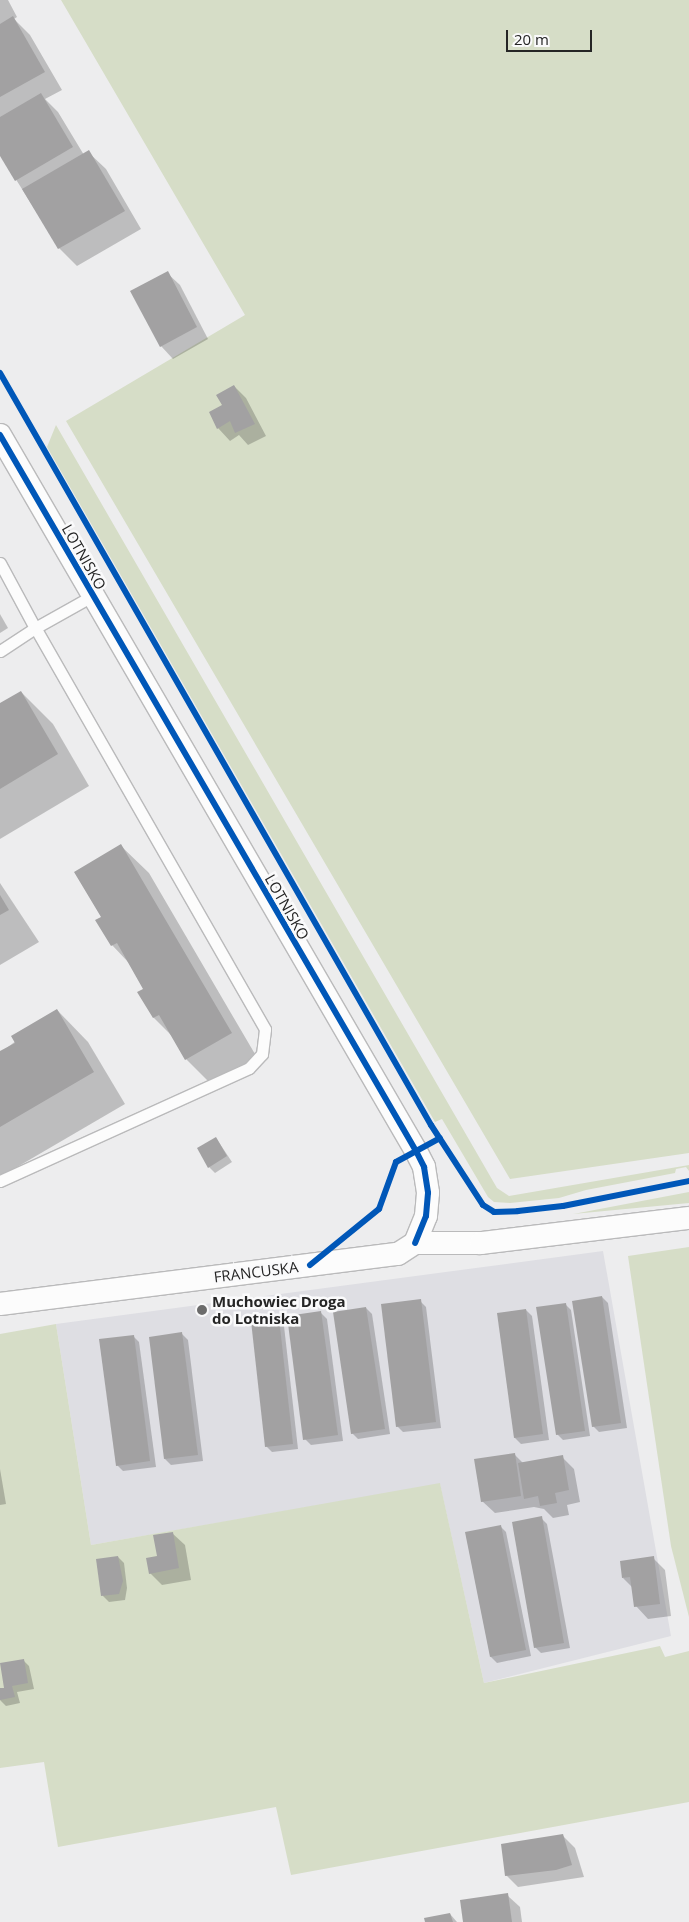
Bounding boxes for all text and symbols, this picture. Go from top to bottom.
scale bar [509,20,595,52]
text: 20 m [514,29,549,49]
street label: LOTNISKO [58,521,110,593]
street label: LOTNISKO [261,871,313,943]
street label: FRANCUSKA [213,1258,299,1286]
place label: Muchowiec Droga do Lotniska [212,1292,345,1327]
marker: Muchowiec Droga do Lotniska [196,1304,208,1316]

